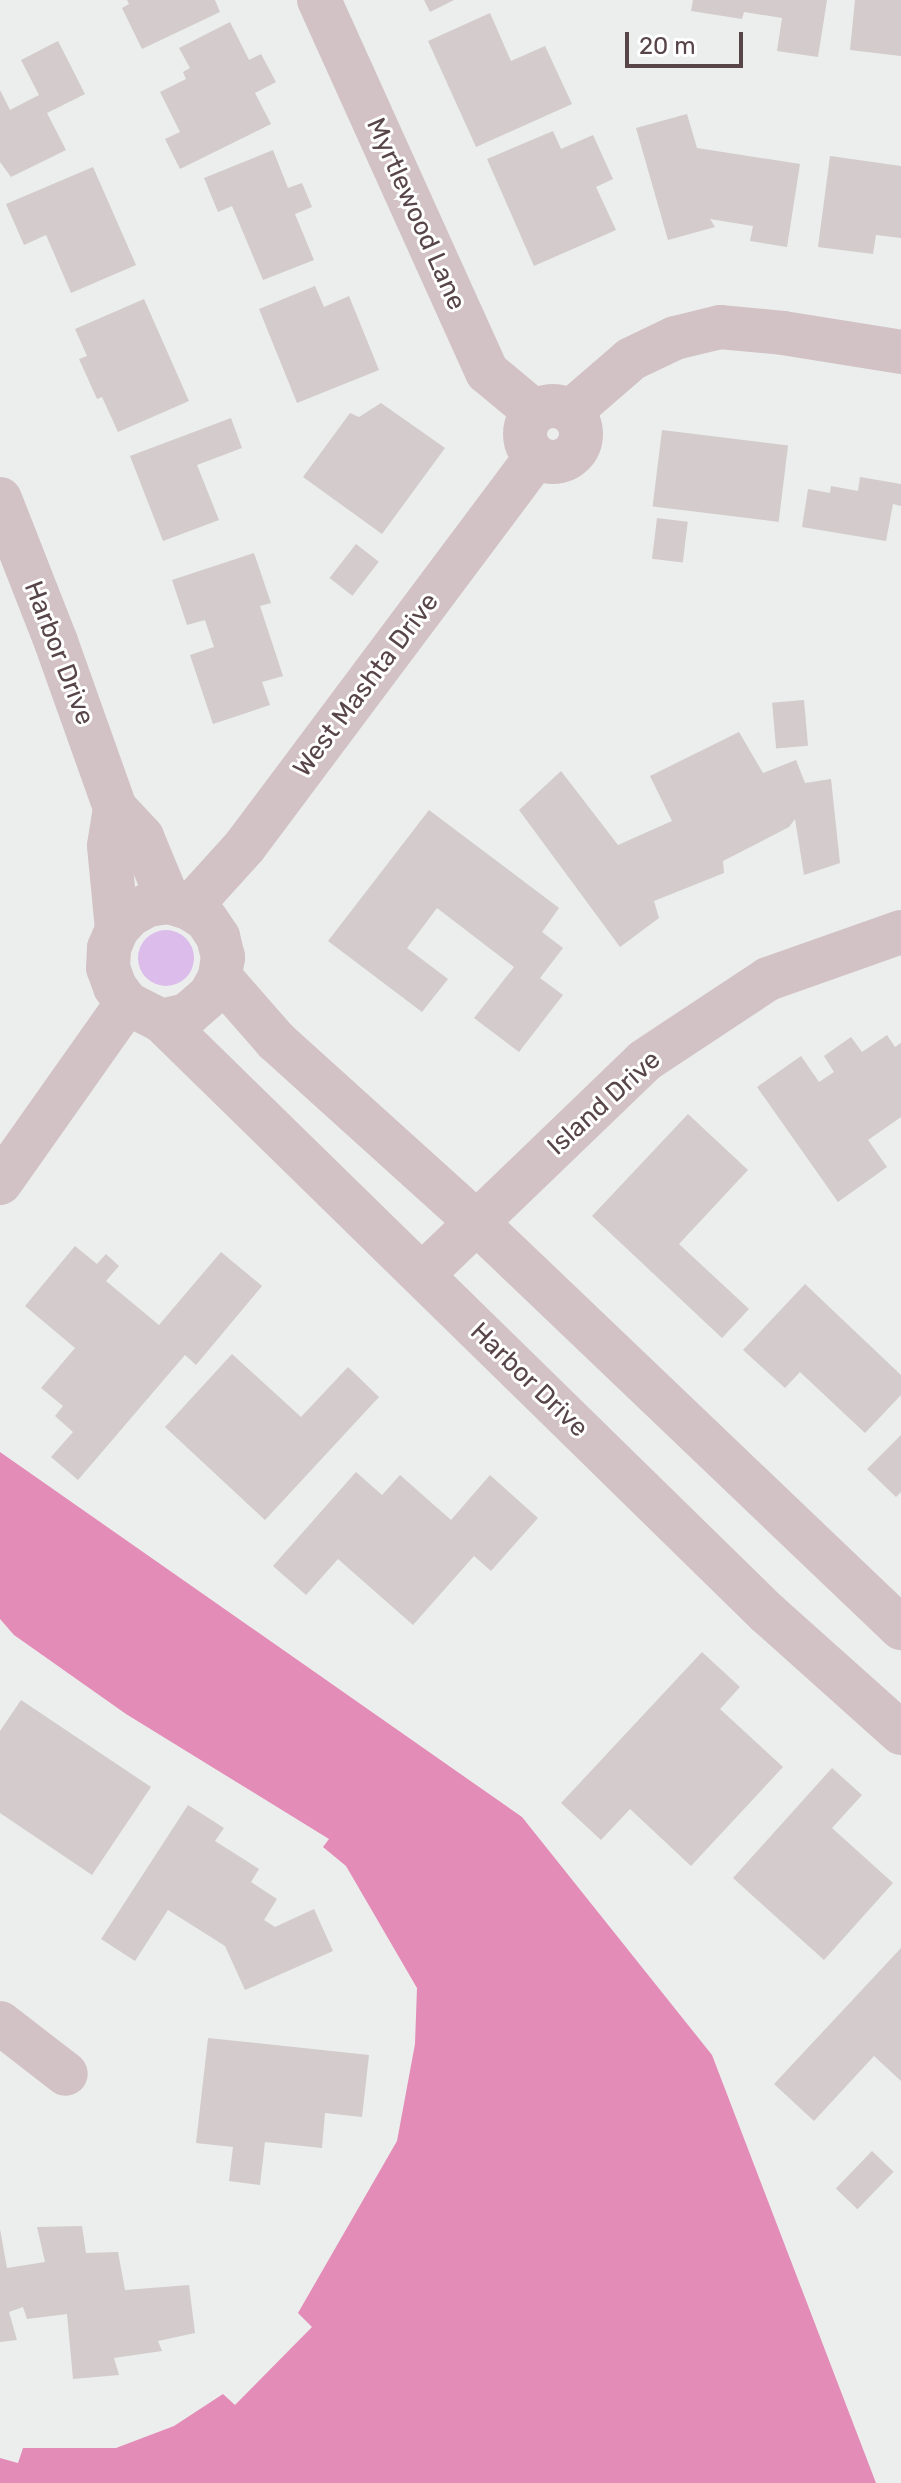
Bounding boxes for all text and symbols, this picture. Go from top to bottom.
scale bar [629,16,747,66]
text: 20 m [639,32,696,60]
street label: Myrtlewood Lane [360,113,472,315]
street label: Harbor Drive [17,576,101,730]
street label: West Mashta Drive [287,587,445,783]
street label: Island Drive [541,1044,667,1162]
street label: Harbor Drive [463,1316,595,1444]

